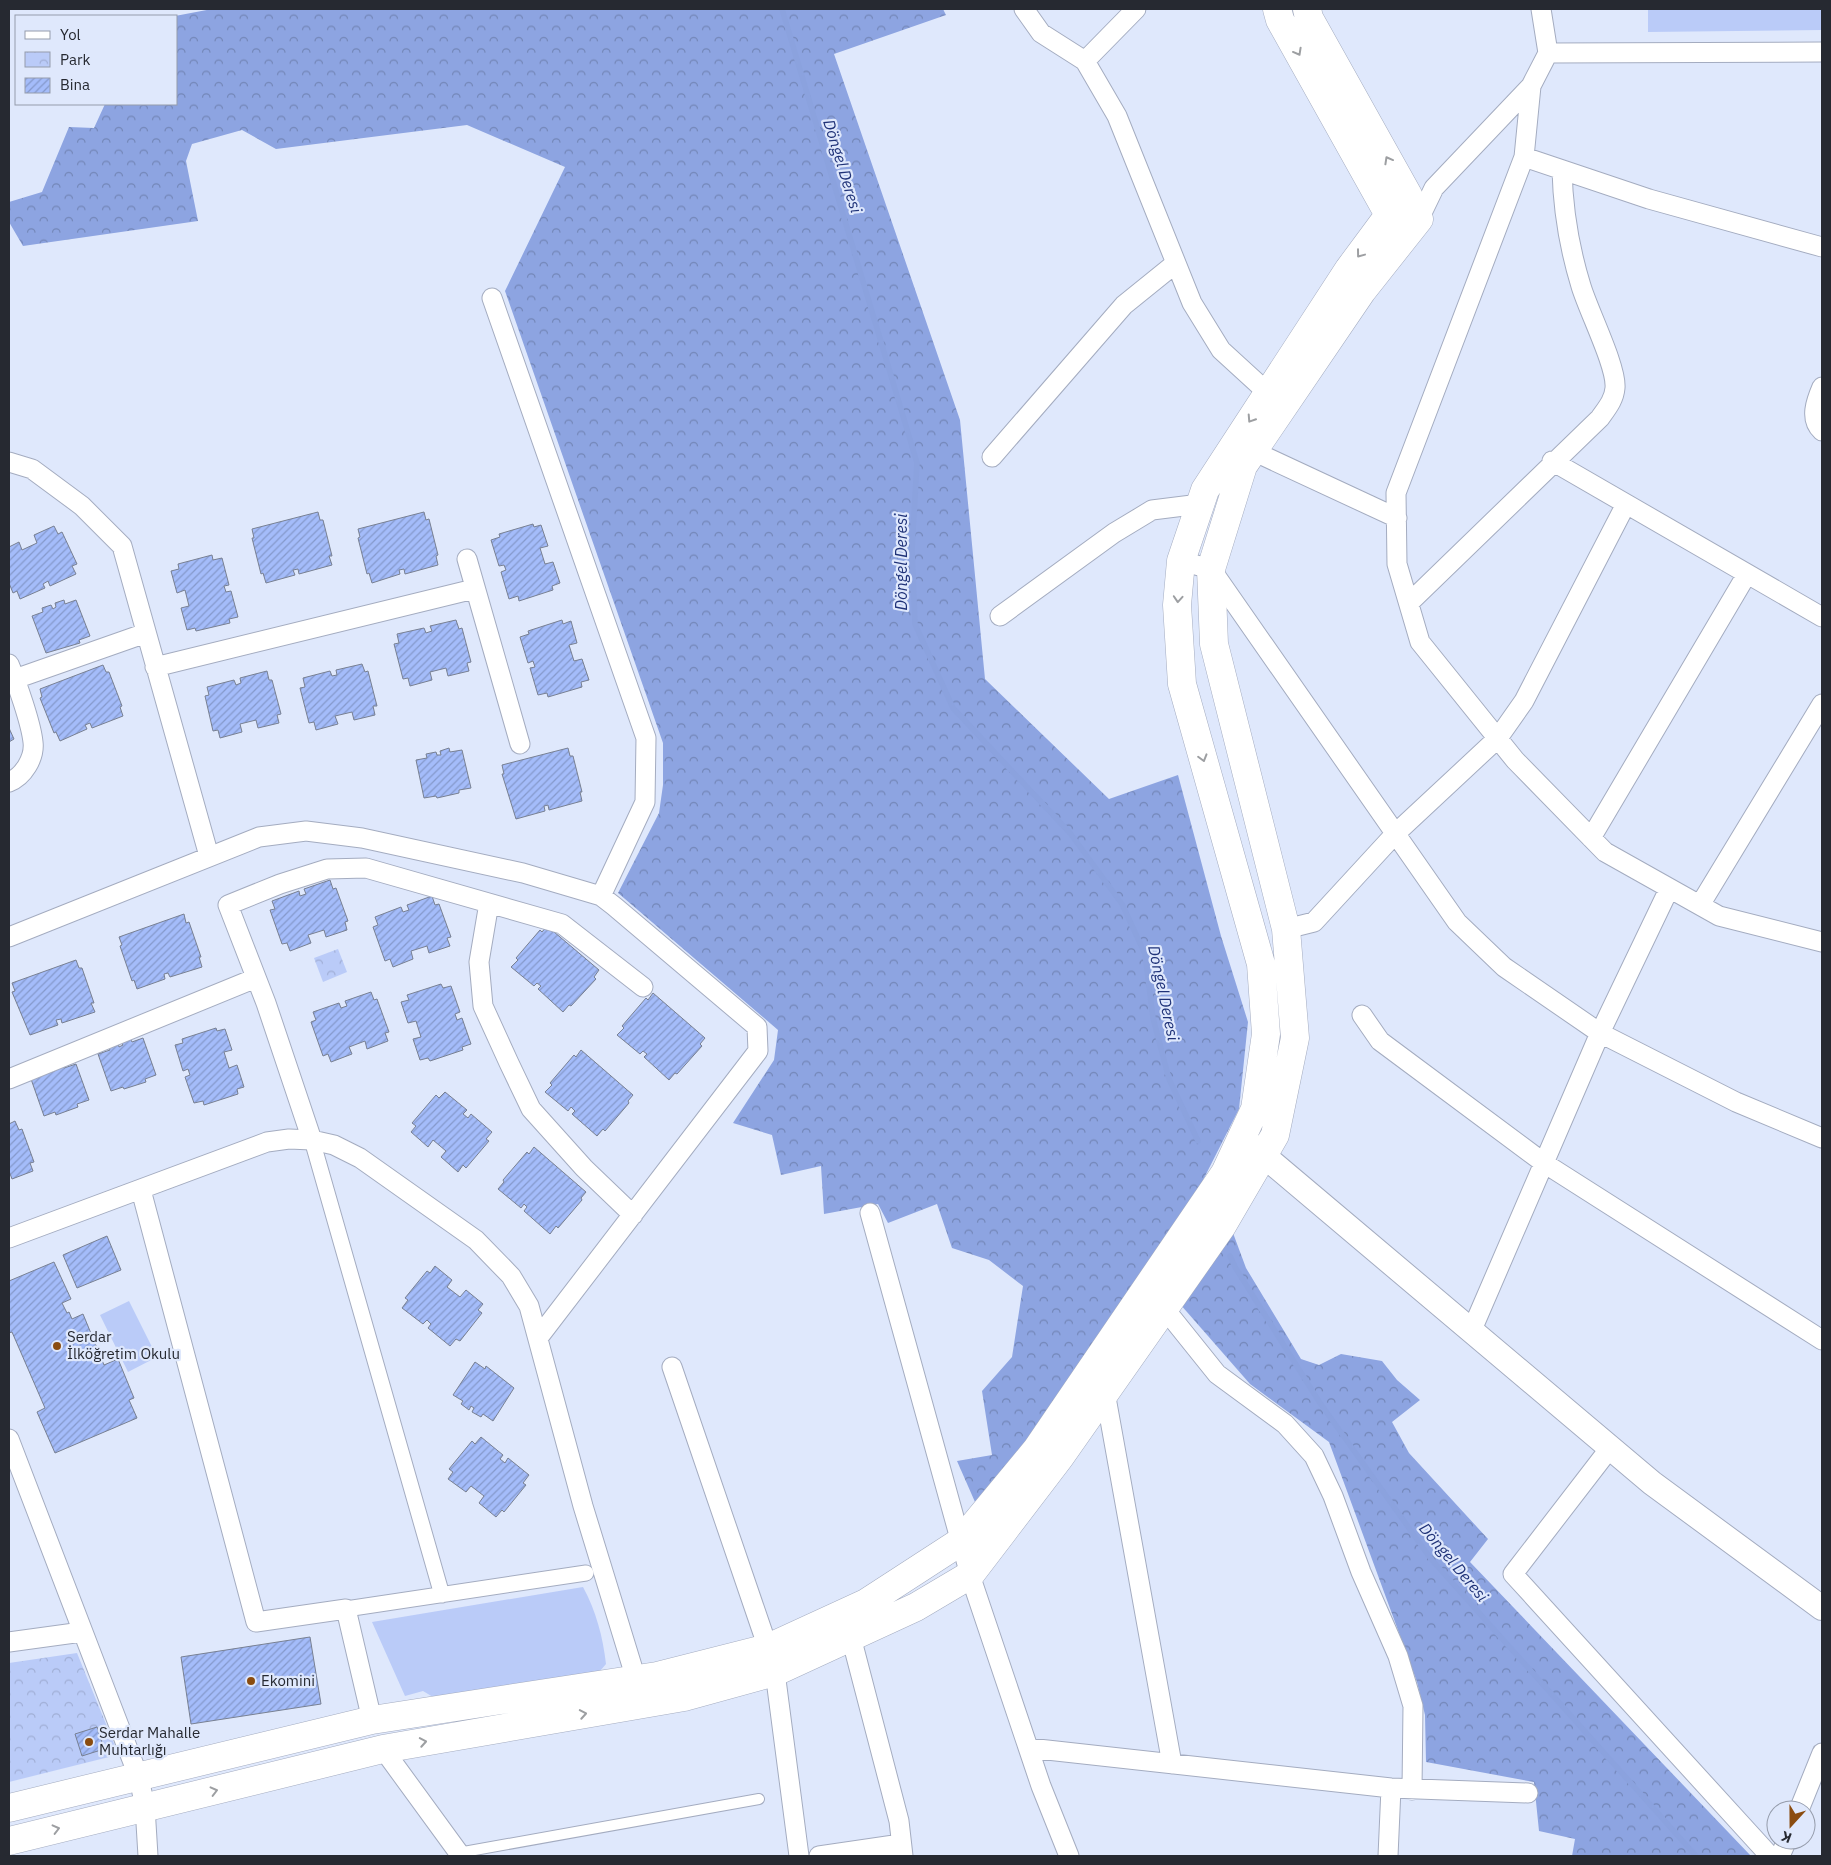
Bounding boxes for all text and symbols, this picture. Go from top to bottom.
legend [15,15,178,105]
text: Yol [60,25,81,44]
one-way arrow [1292,47,1302,56]
text: Park [60,50,90,69]
text: Bina [60,75,90,94]
water label: Döngel Deresi [819,117,867,216]
one-way arrow [1385,157,1395,166]
one-way arrow [1357,248,1365,257]
one-way arrow [1248,414,1257,423]
water label: Döngel Deresi [891,513,911,610]
one-way arrow [1172,595,1183,603]
one-way arrow [1197,754,1208,763]
water label: Döngel Deresi [1144,944,1184,1043]
place label: Serdar İlköğretim Okulu [67,1327,180,1363]
marker: Serdar İlköğretim Okulu [51,1340,63,1352]
water label: Döngel Deresi [1415,1518,1493,1606]
place label: Ekomini [261,1671,315,1690]
marker: Ekomini [245,1675,257,1687]
one-way arrow [579,1710,588,1720]
place label: Serdar Mahalle Muhtarlığı [99,1723,200,1759]
marker: Serdar Mahalle Muhtarlığı [83,1736,95,1748]
one-way arrow [419,1738,428,1748]
one-way arrow [209,1786,217,1796]
north arrow [1766,1800,1816,1850]
one-way arrow [52,1825,60,1835]
text: K [1778,1827,1794,1847]

